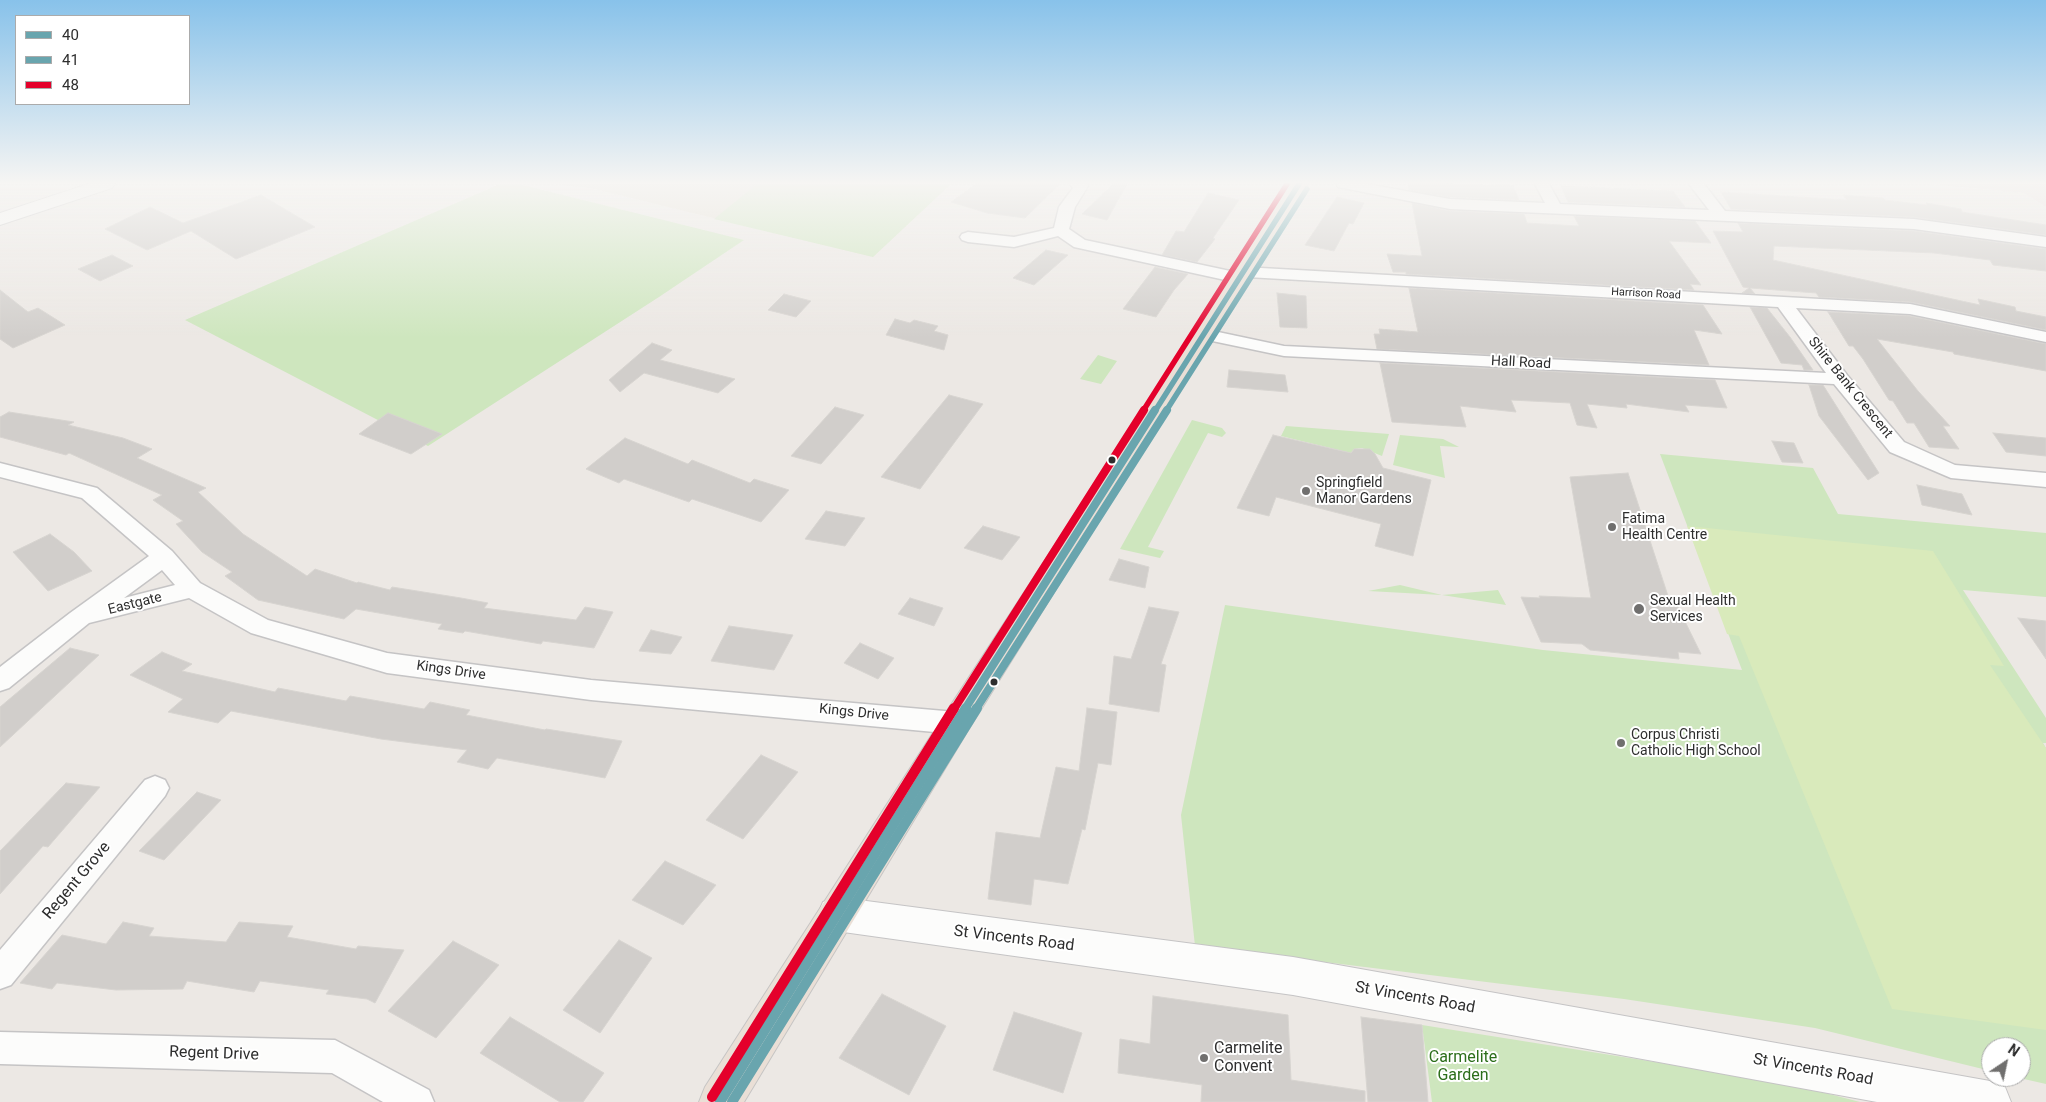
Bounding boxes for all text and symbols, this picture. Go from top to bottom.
legend [15,15,190,105]
text: 40 [62,26,79,44]
text: 41 [62,51,79,69]
text: 48 [62,76,79,94]
street label: Harrison Road [1611,286,1681,302]
street label: Shire Bank Crescent [1804,334,1896,442]
street label: Hall Road [1491,353,1551,373]
unlabelled marker [1107,455,1117,465]
place label: Springfield Manor Gardens [1316,475,1412,508]
marker: Springfield Manor Gardens [1300,485,1312,497]
place label: Fatima Health Centre [1622,511,1707,544]
marker: Fatima Health Centre [1606,521,1618,533]
street label: Eastgate [106,589,164,619]
place label: Sexual Health Services [1650,593,1736,626]
marker: Sexual Health Services [1632,602,1646,616]
street label: Kings Drive [415,658,487,684]
unlabelled marker [989,677,999,687]
street label: Kings Drive [818,701,890,725]
place label: Corpus Christi Catholic High School [1631,727,1761,760]
marker: Corpus Christi Catholic High School [1615,737,1627,749]
street label: Regent Grove [39,838,115,924]
street label: St Vincents Road [953,922,1075,956]
street label: St Vincents Road [1354,978,1476,1018]
north arrow [1981,1037,2031,1087]
place label: Carmelite Convent [1214,1039,1283,1077]
text: N [2005,1041,2022,1060]
street label: Regent Drive [169,1043,259,1065]
park label: Carmelite Garden [1429,1048,1497,1086]
street label: St Vincents Road [1752,1050,1874,1090]
marker: Carmelite Convent [1198,1052,1210,1064]

